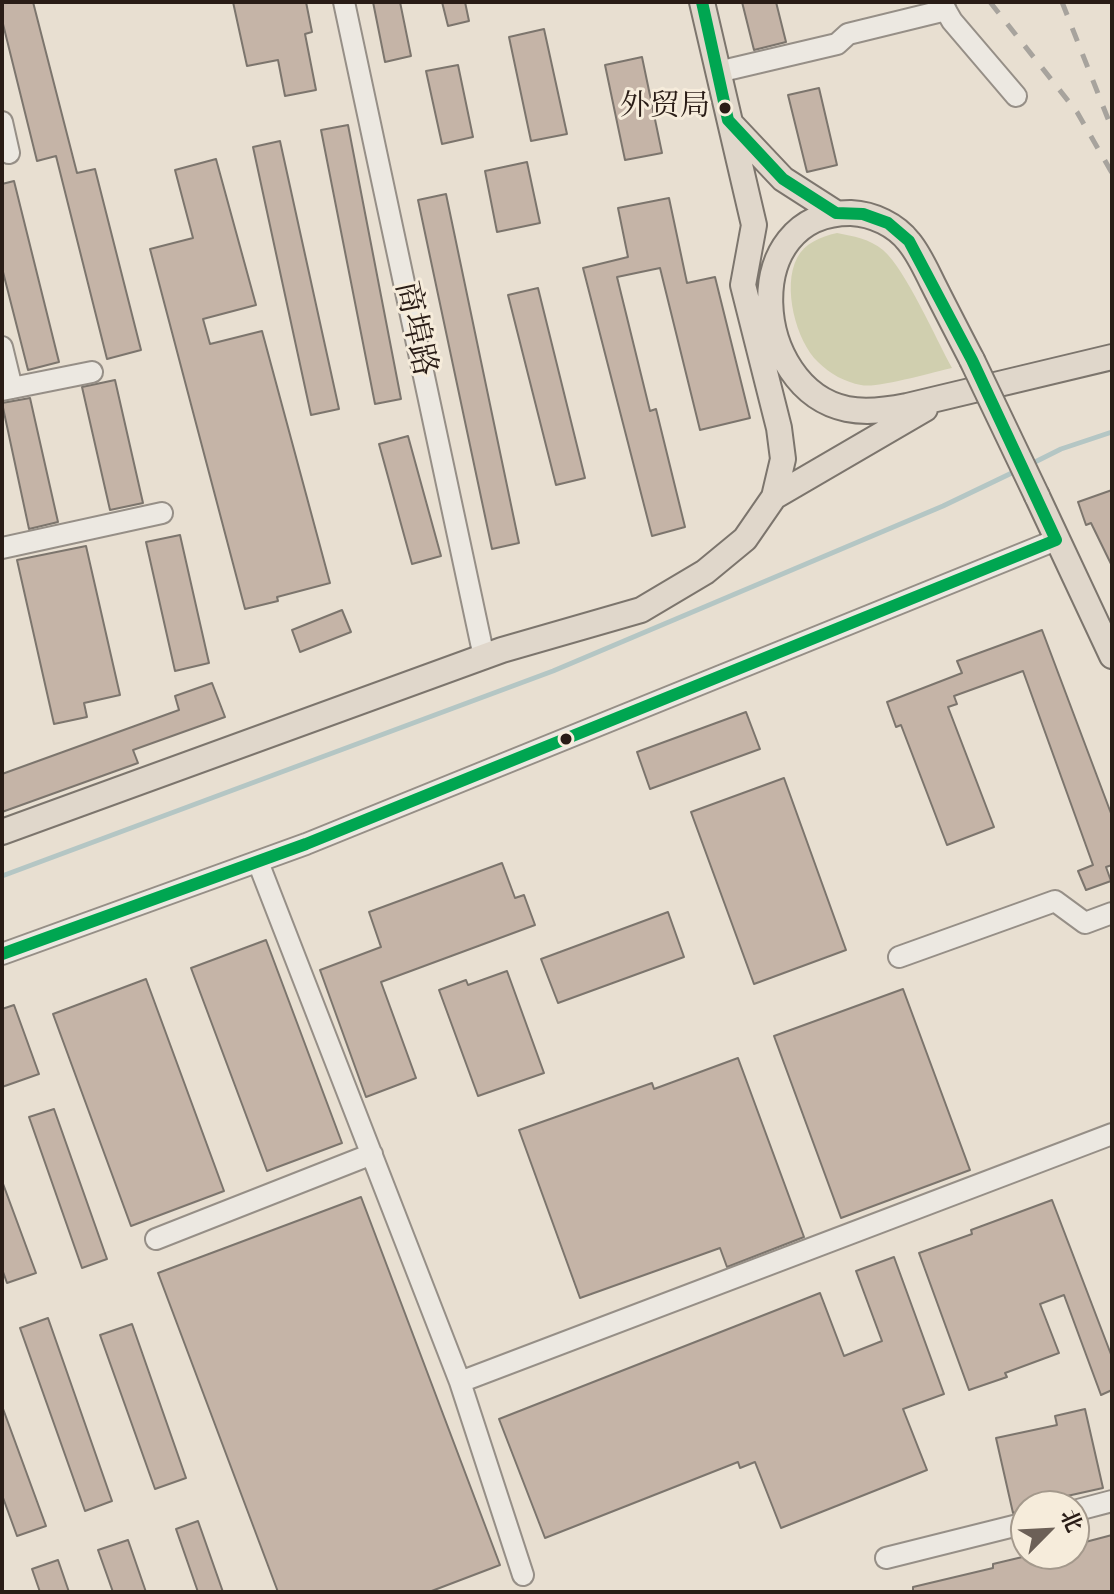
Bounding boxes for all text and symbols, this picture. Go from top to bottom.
place label: 外贸局 [620,90,710,126]
marker: 外贸局 [717,100,733,116]
street label: 商埠路 [385,278,443,380]
unlabelled marker [558,731,574,747]
north arrow [1010,1490,1090,1570]
text: 北 [1054,1505,1087,1536]

